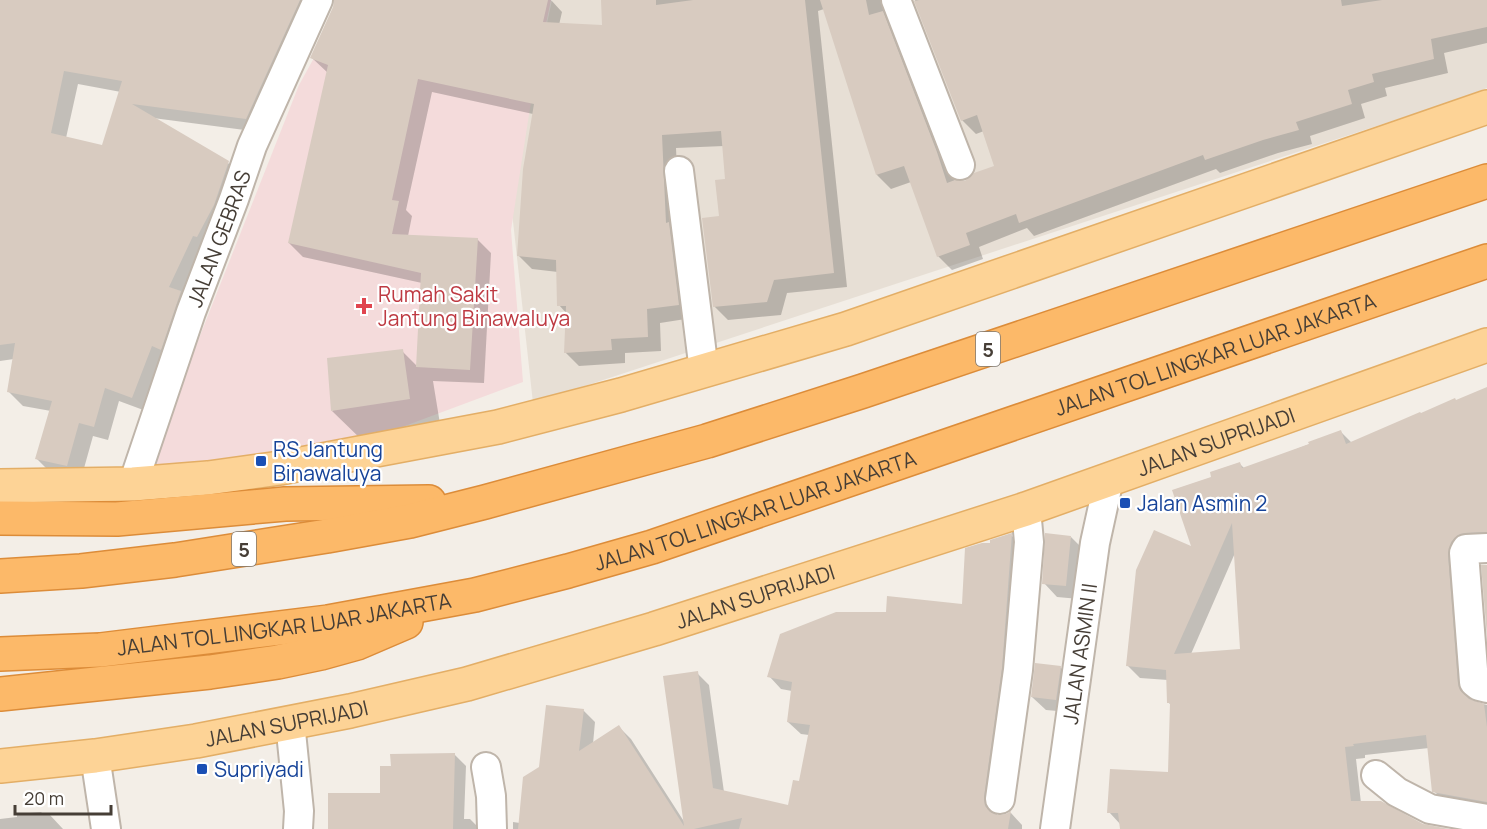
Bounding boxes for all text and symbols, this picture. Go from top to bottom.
street label: JALAN GEBRAS [180,166,257,311]
place label: Rumah Sakit Jantung Binawaluya [378,280,570,332]
street label: JALAN TOL LINGKAR LUAR JAKARTA [1051,286,1379,422]
marker: Rumah Sakit Jantung Binawaluya [355,297,373,315]
road number: 5 [976,332,1000,366]
street label: JALAN SUPRIJADI [1133,401,1299,482]
place label: RS Jantung Binawaluya [273,435,383,487]
street label: JALAN TOL LINGKAR LUAR JAKARTA [591,444,920,577]
marker: RS Jantung Binawaluya [254,454,268,468]
place label: Jalan Asmin 2 [1137,489,1267,517]
marker: Jalan Asmin 2 [1118,496,1132,510]
road number: 5 [232,532,256,566]
street label: JALAN SUPRIJADI [672,558,838,635]
street label: JALAN ASMIN II [1056,581,1103,726]
street label: JALAN TOL LINGKAR LUAR JAKARTA [115,586,454,662]
street label: JALAN SUPRIJADI [203,693,371,753]
place label: Supriyadi [214,755,304,783]
marker: Supriyadi [195,762,209,776]
scale bar [15,778,111,816]
text: 20 m [24,786,64,810]

